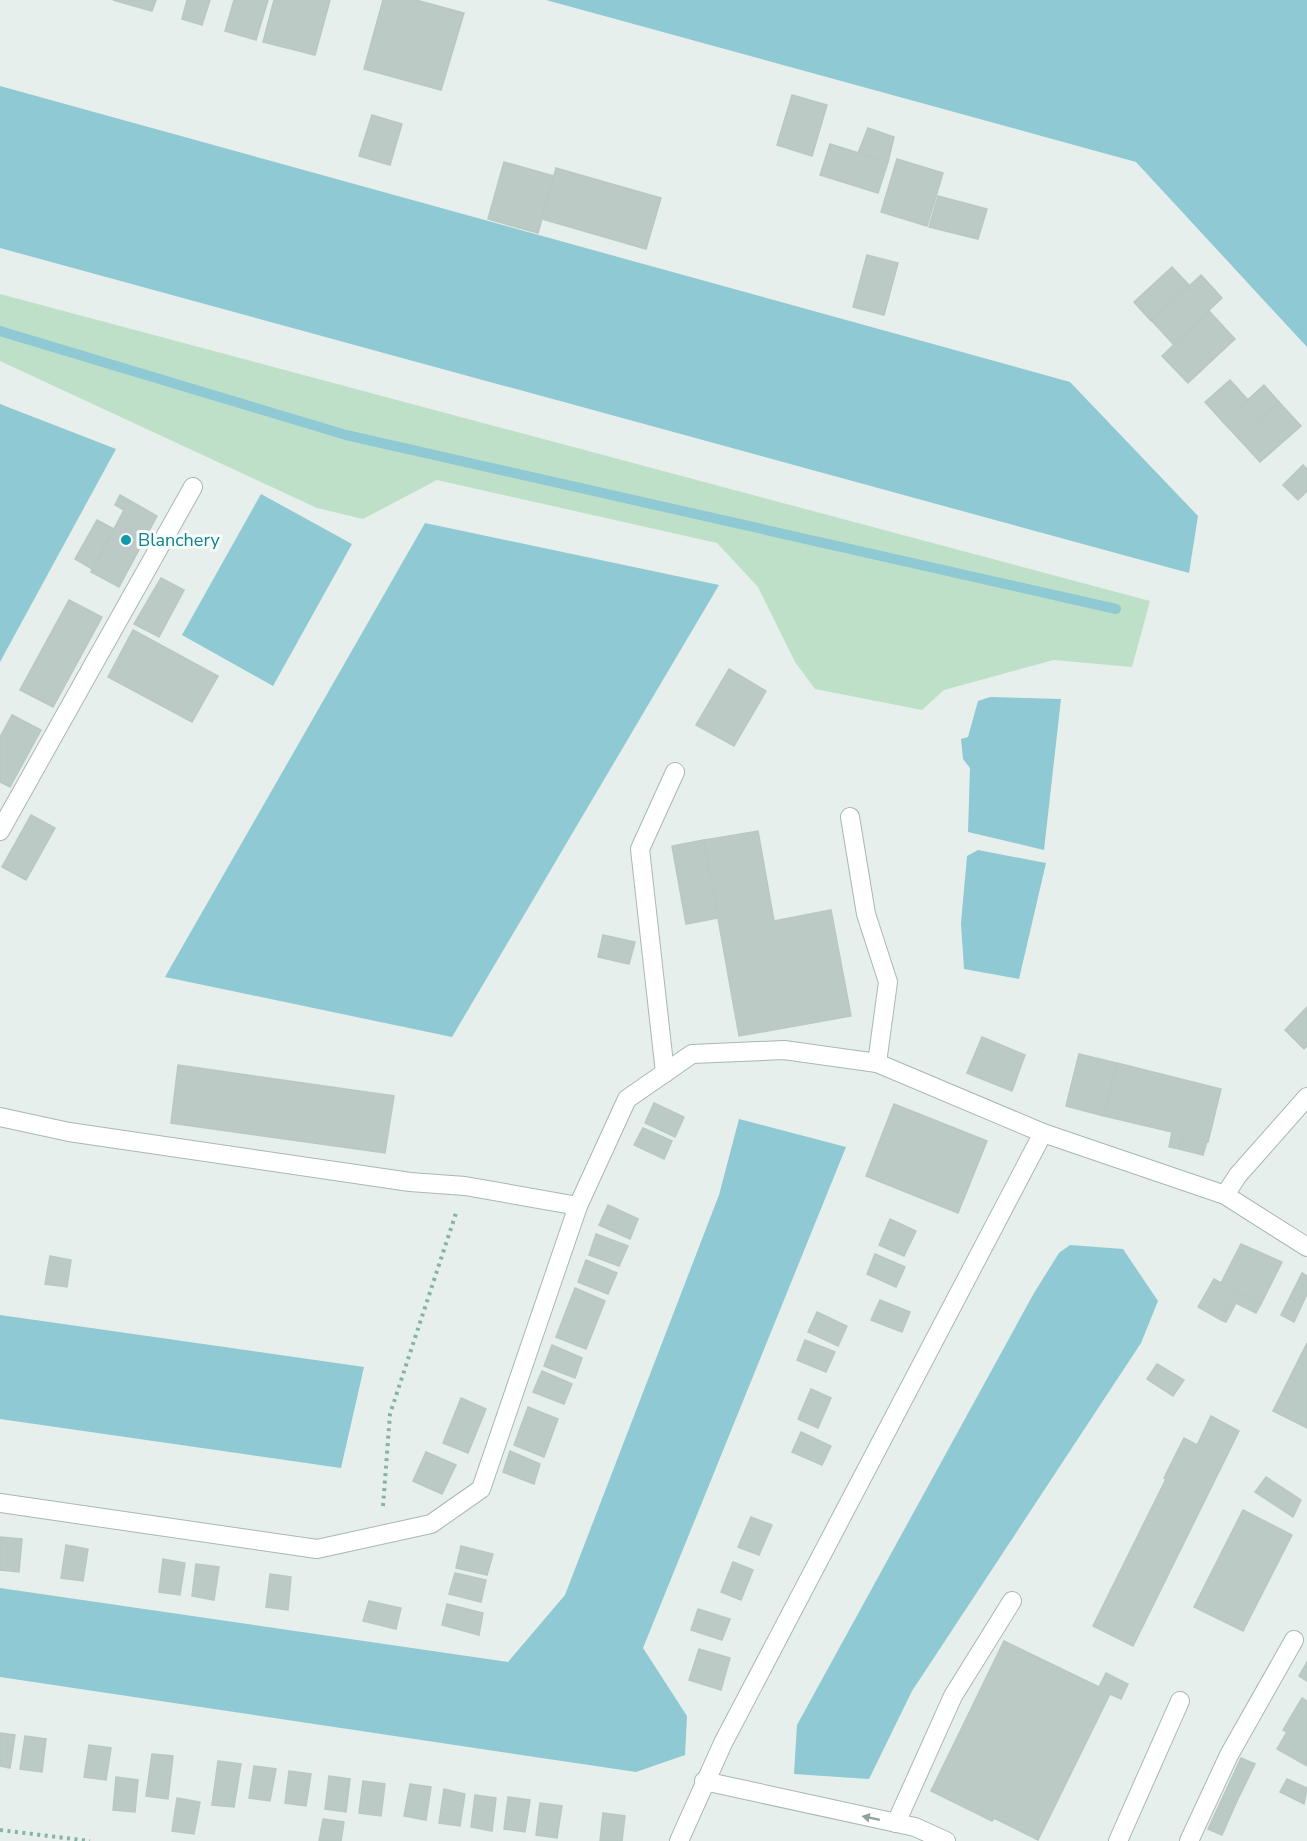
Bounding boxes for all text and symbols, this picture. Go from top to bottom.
place label: Blanchery [138,528,220,552]
marker: Blanchery [119,533,133,547]
one-way arrow [861,1813,880,1822]

